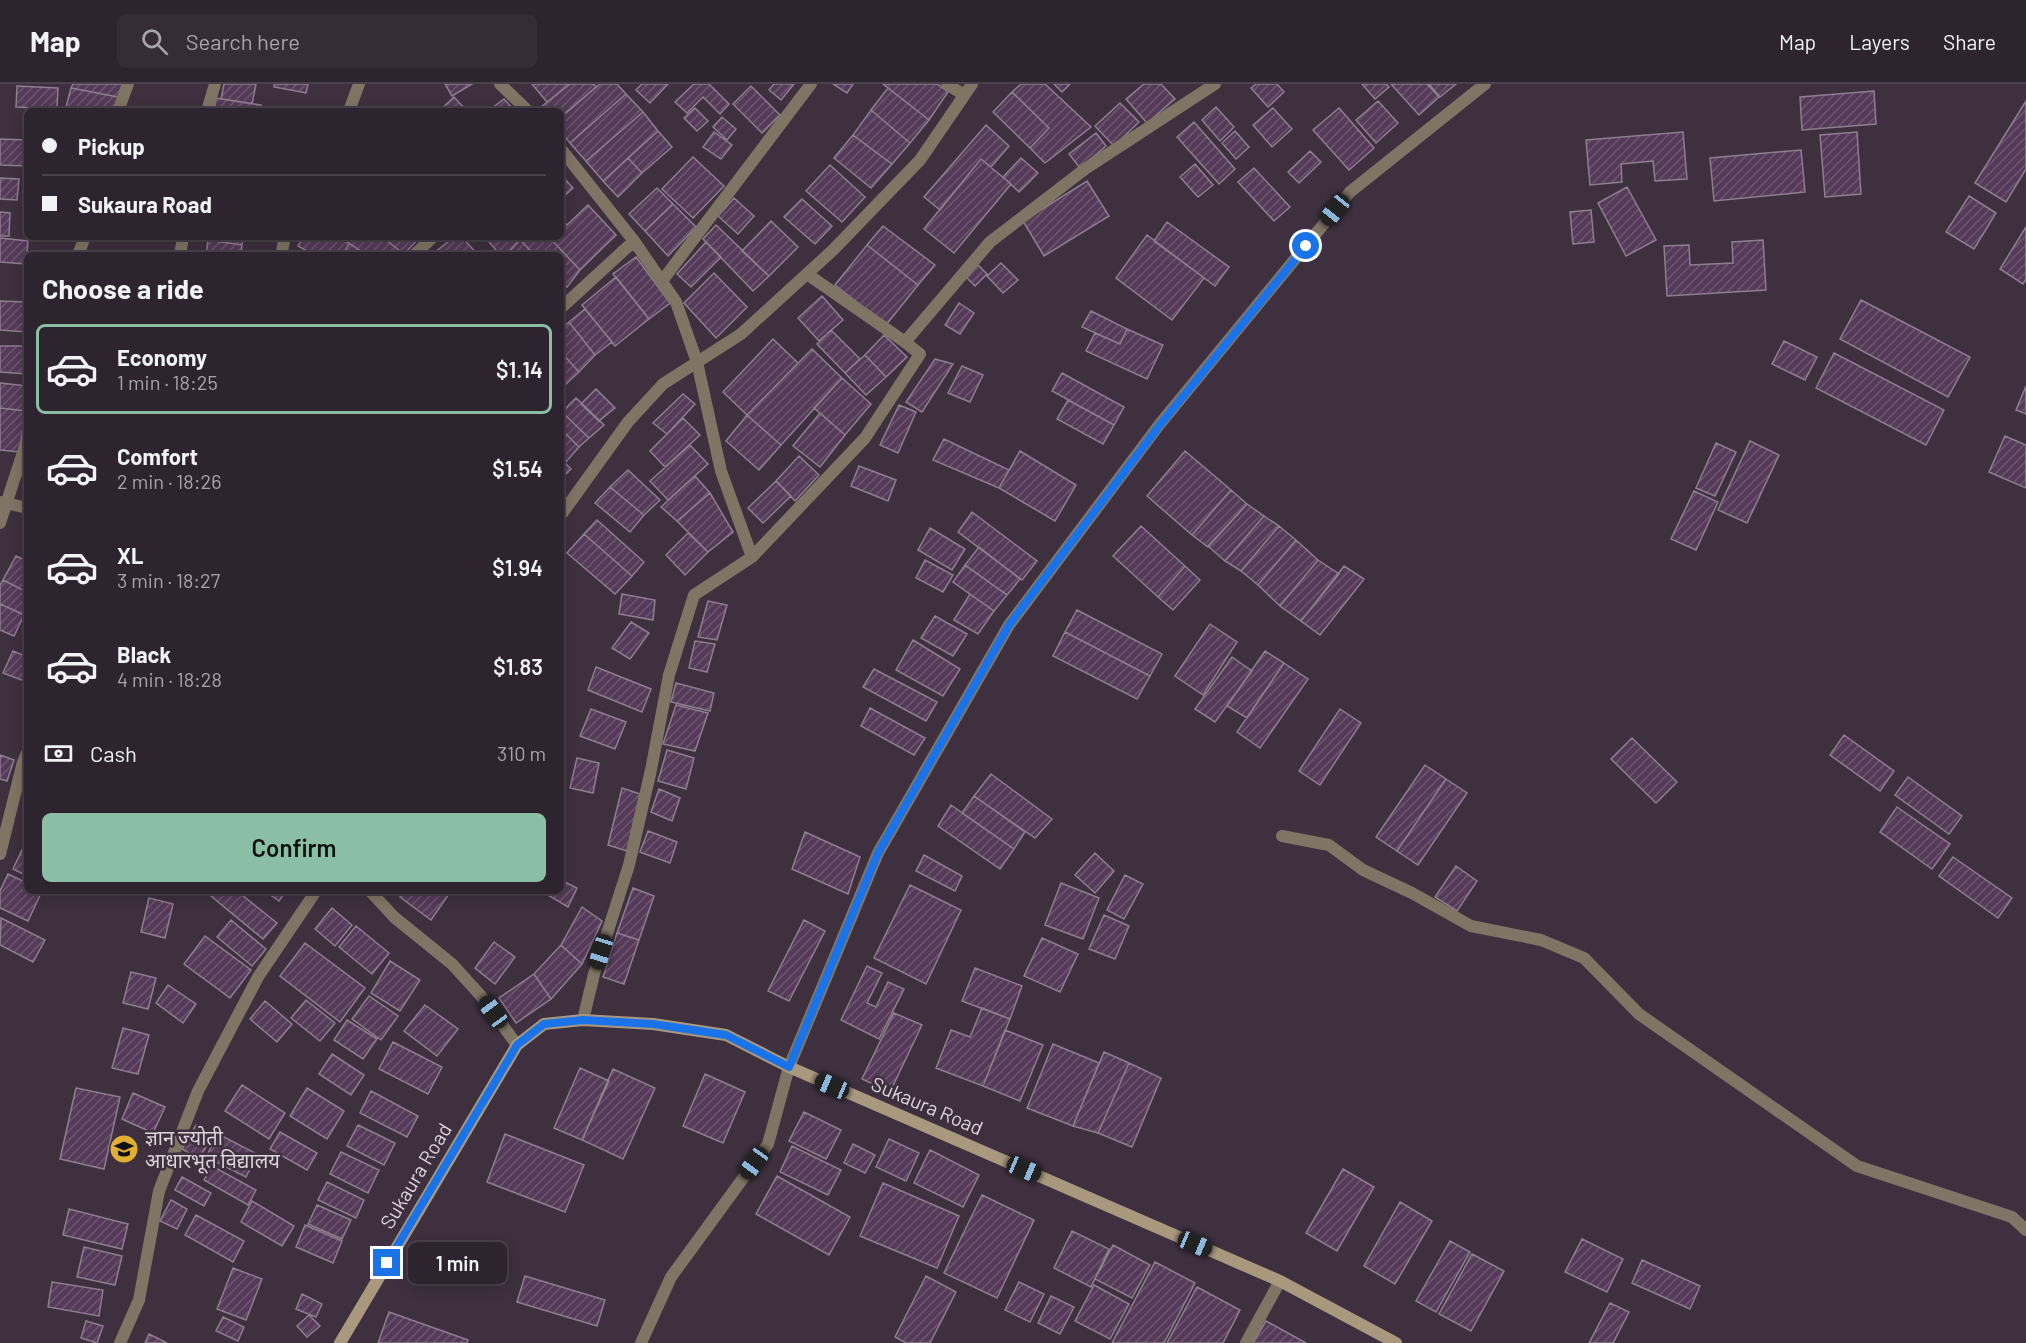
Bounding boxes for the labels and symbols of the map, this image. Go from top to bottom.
car [1317,190,1353,230]
route start [1292,232,1319,259]
car [587,932,615,972]
car [475,992,511,1032]
car [812,1071,852,1101]
street label: Sukaura Road [868,1071,987,1139]
street label: Sukaura Road [374,1118,456,1233]
place label: ज्ञान ज्योती आधारभूत विद्यालय [145,1125,280,1174]
school or university icon: ज्ञान ज्योती आधारभूत विद्यालय [108,1133,140,1165]
car [736,1143,772,1183]
car [1004,1154,1044,1184]
car [1175,1229,1215,1259]
callout: 1 min [408,1242,507,1284]
route end [373,1249,400,1276]

